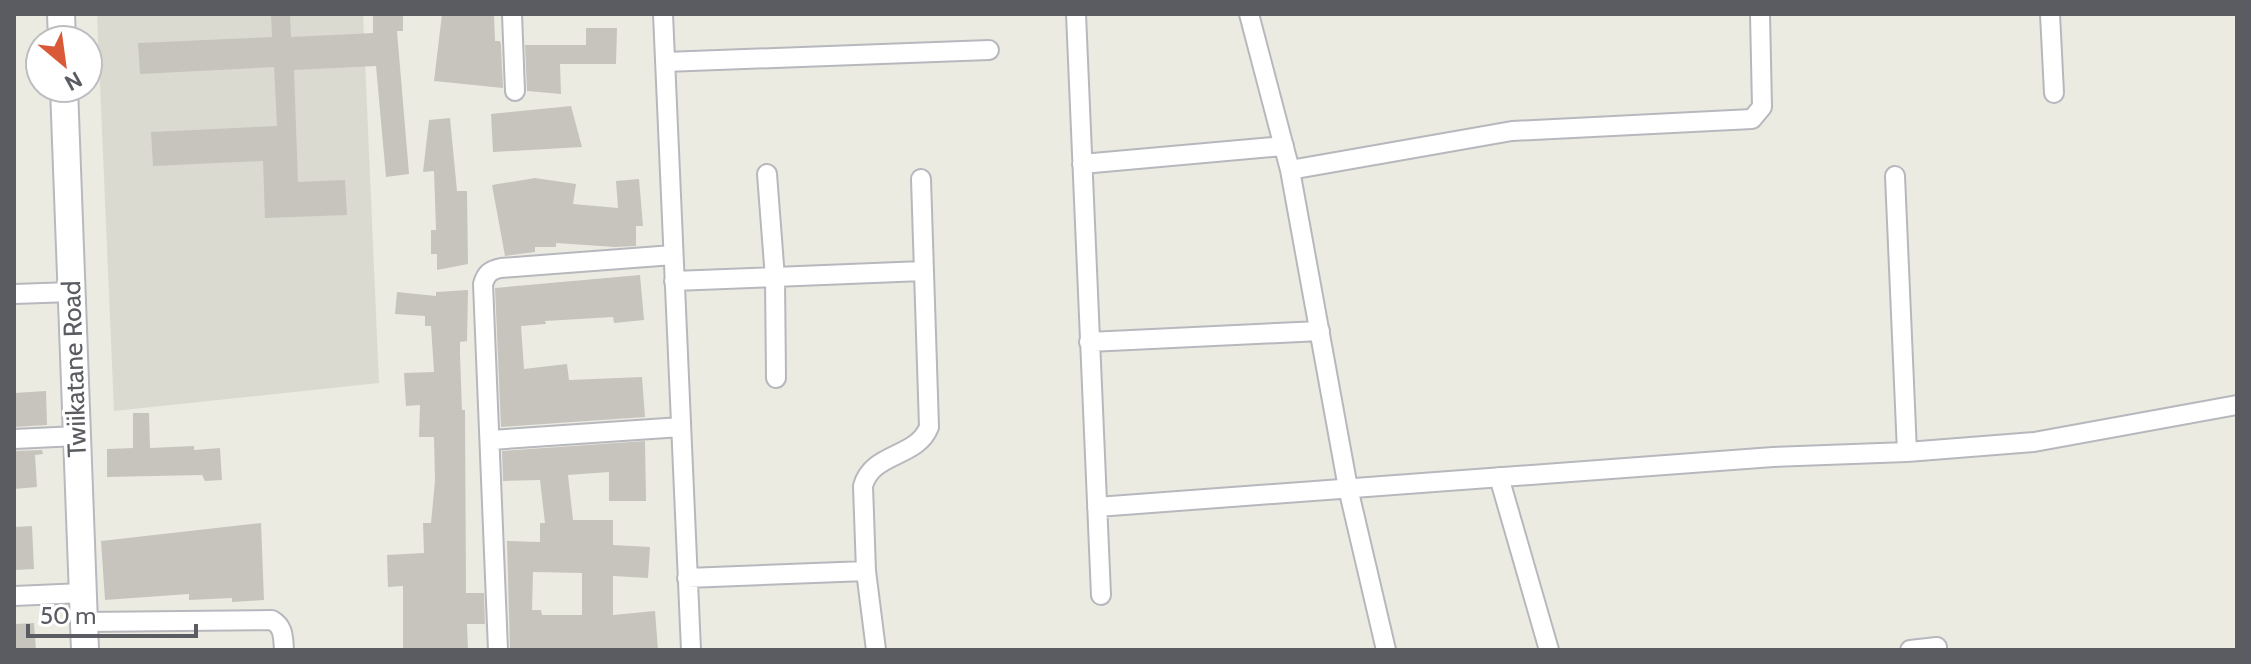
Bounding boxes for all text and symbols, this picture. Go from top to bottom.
north arrow [24,24,104,104]
text: N [60,65,87,97]
street label: Twiikatane Road [55,280,93,458]
scale bar [28,588,196,638]
text: 50 m [40,601,96,630]

